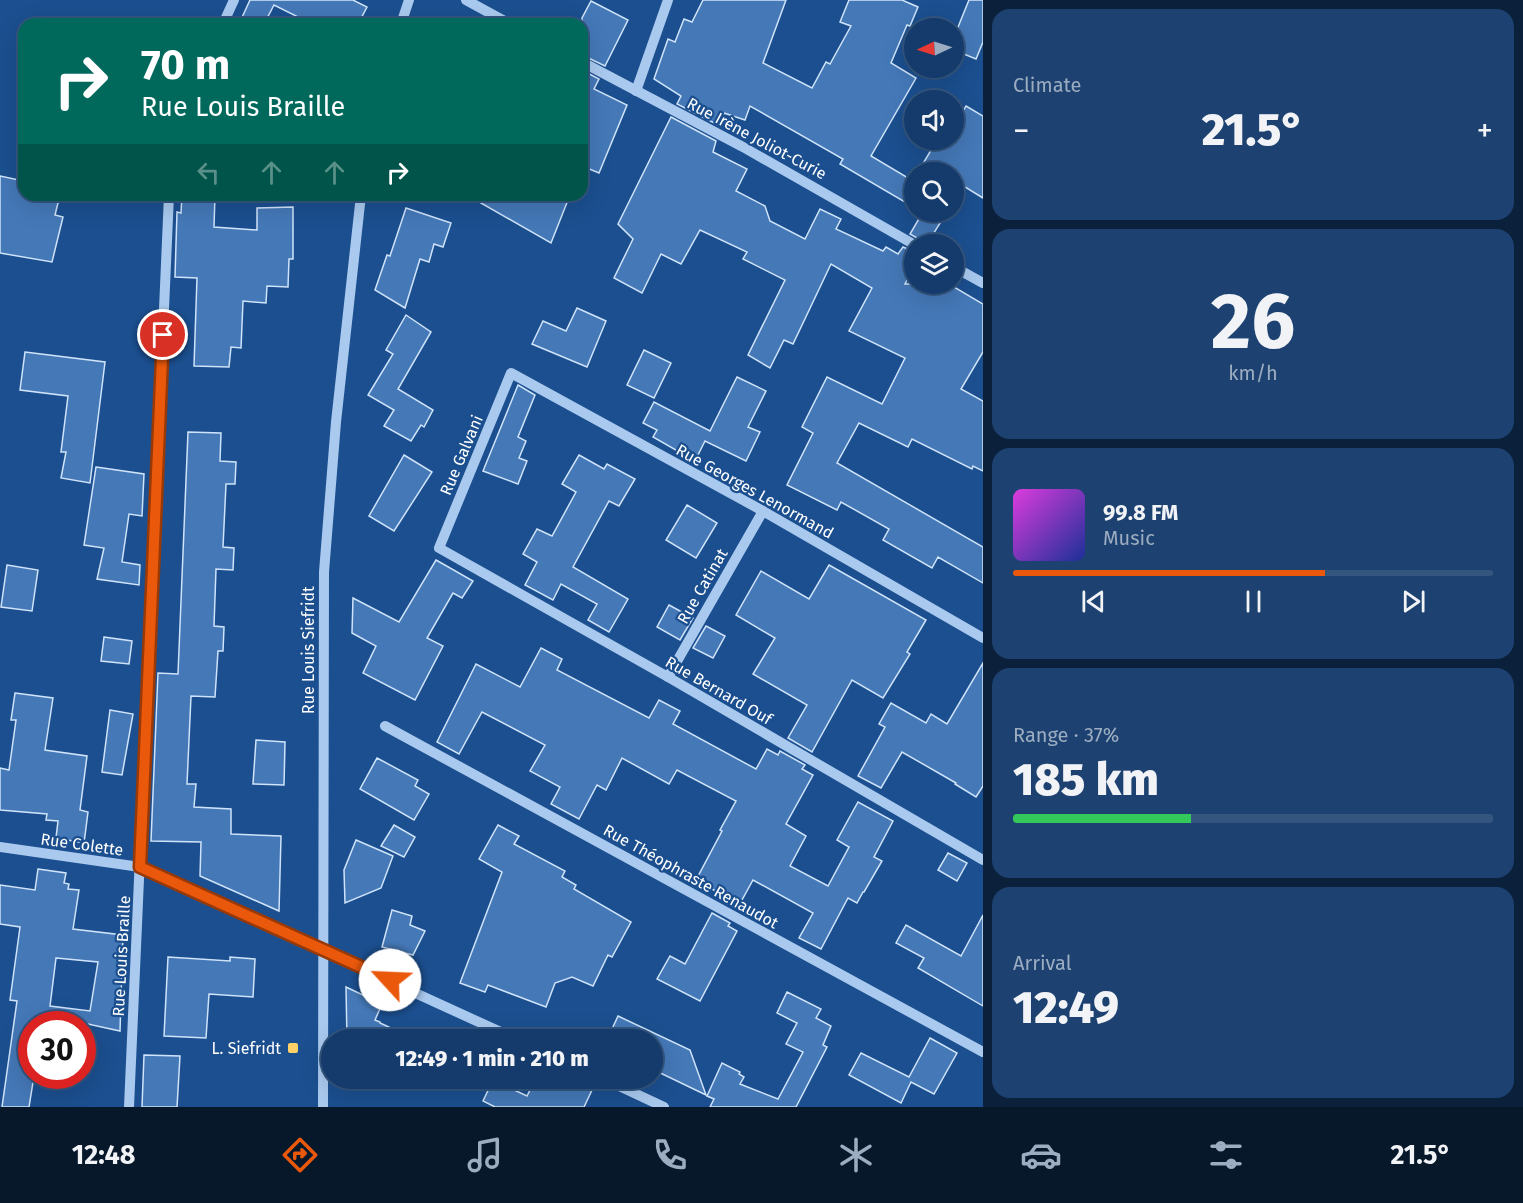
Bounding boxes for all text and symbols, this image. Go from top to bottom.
north arrow [904,18,964,78]
map controls [904,18,964,294]
text: 70 m [141,40,230,90]
icon: right [42,42,120,120]
text: Climate [1013,73,1081,97]
button: sound [904,90,964,150]
text: Rue Louis Braille [141,91,345,123]
street label: Rue Irène Joliot-Curie [684,94,830,183]
text: 21.5° [1202,103,1304,157]
text: − [1013,111,1030,151]
text: + [1477,111,1493,151]
icon: left [192,156,225,189]
icon: ahead [255,156,288,189]
icon: ahead [318,156,351,189]
icon: right [381,156,414,189]
button: search [904,162,964,222]
button: layers [904,234,964,294]
text: 26 [1211,275,1295,369]
pin [137,309,188,360]
icon: arrive [146,318,179,351]
text: km/h [1228,361,1278,385]
street label: Rue Galvani [436,412,487,498]
street label: Rue Georges Lenormand [673,440,837,543]
text: 99.8 FM [1103,499,1178,526]
text: Music [1103,526,1155,550]
street label: Rue Catinat [673,545,732,627]
icon: previous [1077,585,1110,618]
icon: pause [1237,585,1270,618]
icon: next [1397,585,1430,618]
street label: Rue Louis Siefridt [299,586,318,714]
street label: Rue Bernard Ouf [662,652,777,729]
text: Range · 37% [1013,723,1119,747]
text: 185 km [1013,753,1159,807]
street label: Rue Théophraste Renaudot [600,820,782,933]
street label: Rue Colette [39,829,124,860]
street label: Rue Louis Braille [109,895,134,1017]
position arrow [358,948,422,1012]
text: Arrival [1013,951,1072,975]
text: 12:49 [1013,981,1119,1035]
speed limit sign: 30 [18,1011,96,1089]
place label: L. Siefridt [212,1039,281,1058]
marker: L. Siefridt [286,1041,300,1055]
text: 12:49 · 1 min · 210 m [395,1045,589,1072]
icon: directions [279,1134,321,1176]
icon: music [464,1134,506,1176]
icon: phone [649,1134,691,1176]
icon: climate [835,1134,877,1176]
icon: car [1020,1134,1062,1176]
icon: filters [1205,1134,1247,1176]
text: 12:48 [72,1139,135,1171]
text: 21.5° [1390,1139,1451,1171]

